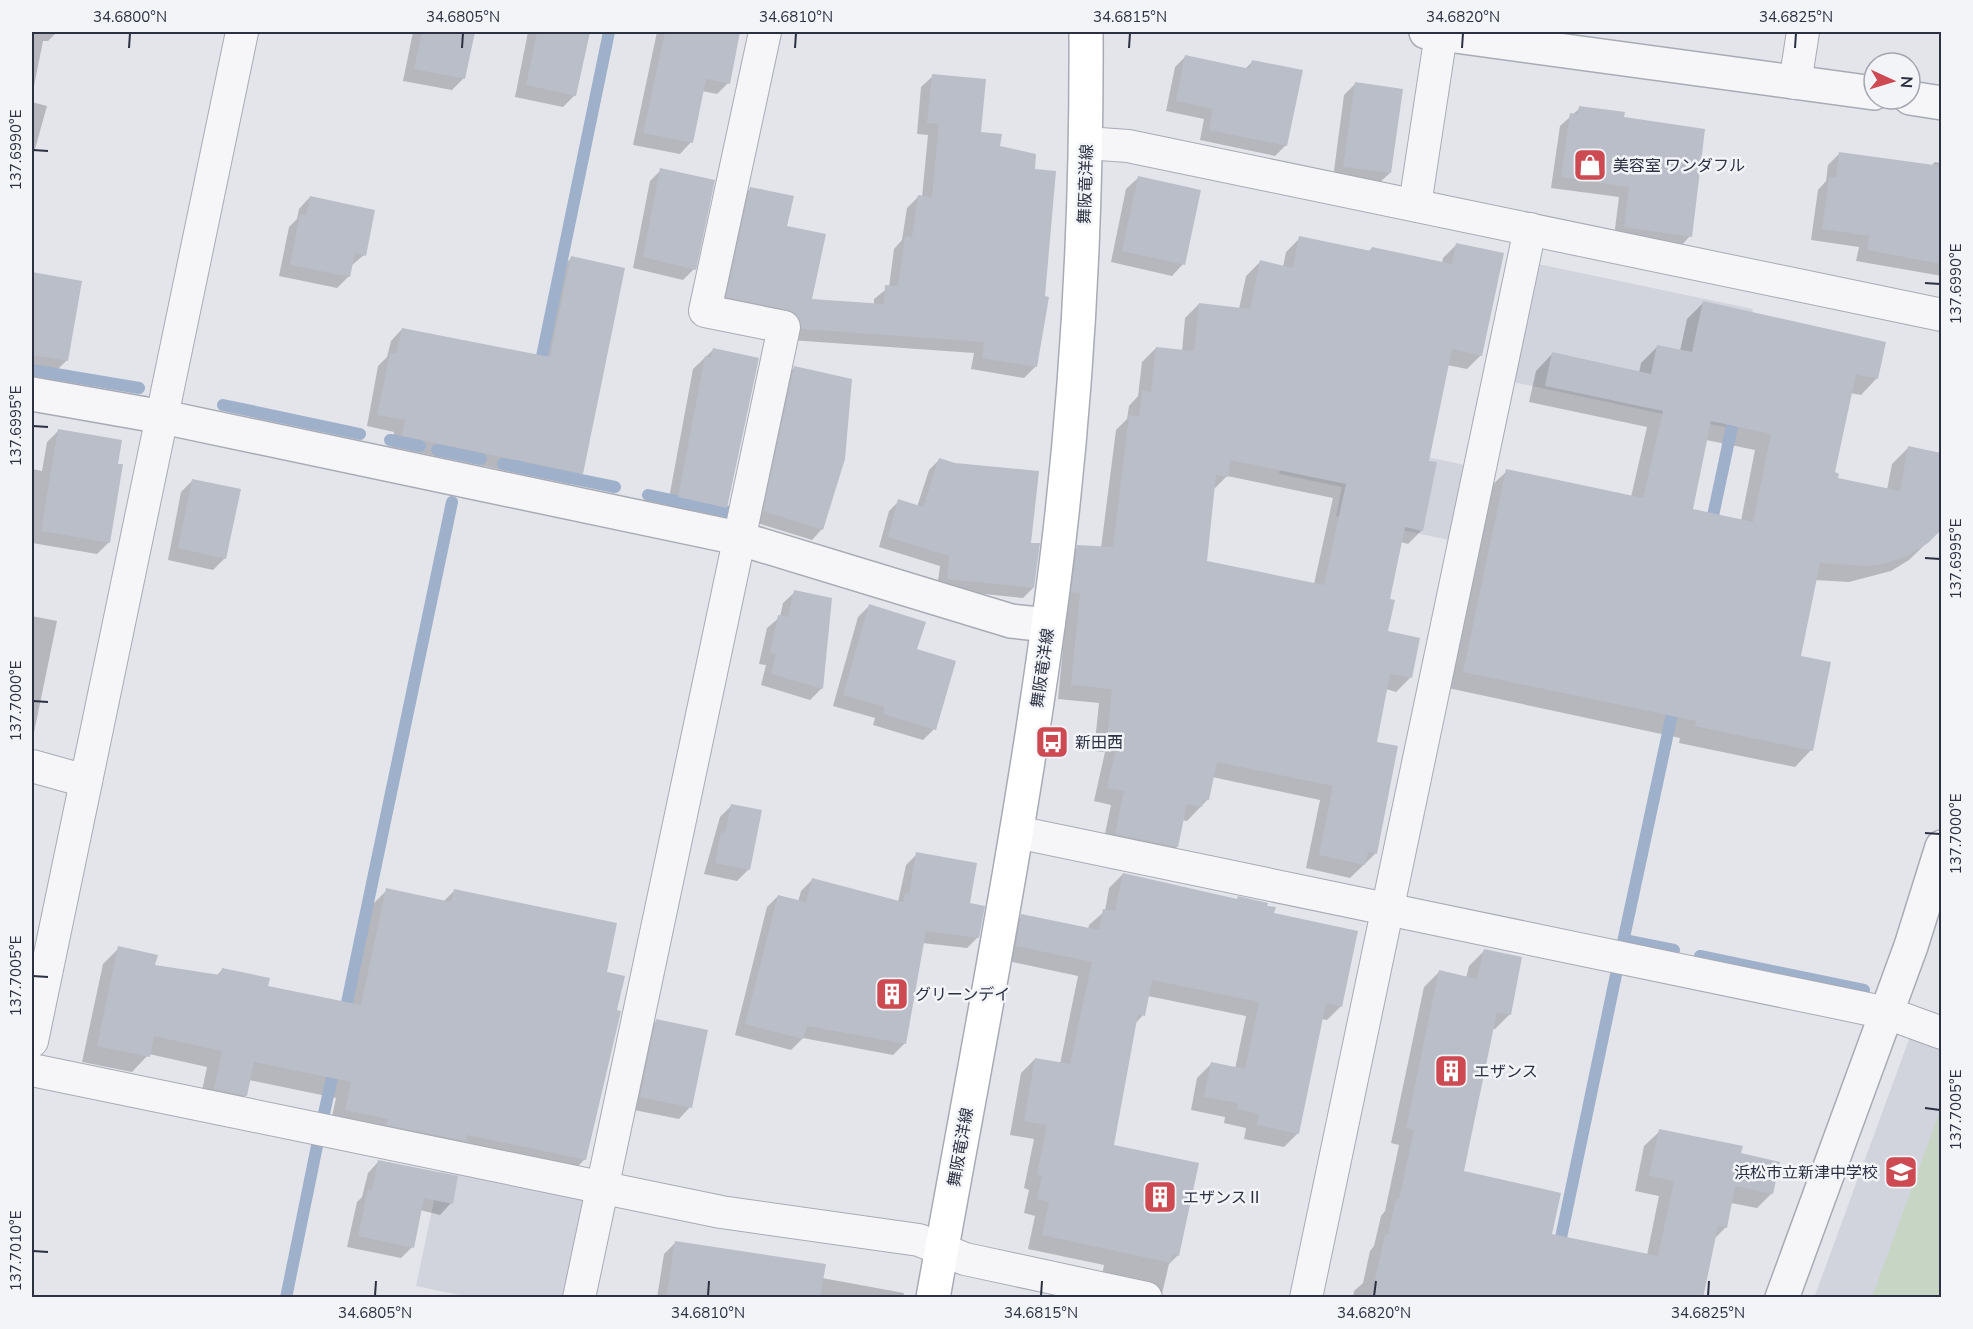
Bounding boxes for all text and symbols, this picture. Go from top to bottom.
text: 34.6800°N [93,7,167,27]
text: 34.6805°N [426,7,500,27]
text: 34.6810°N [759,7,833,27]
text: 34.6815°N [1093,7,1167,27]
text: 34.6820°N [1426,7,1500,27]
text: 34.6825°N [1759,7,1833,27]
north arrow [1862,51,1922,111]
text: N [1895,75,1917,89]
text: 137.6990°E [6,110,26,190]
street label: 舞阪竜洋線 [1074,144,1098,224]
shop icon: 美容室 ワンダフル [1572,147,1608,183]
place label: 美容室 ワンダフル [1613,155,1745,177]
text: 137.6990°E [1946,244,1966,324]
text: 137.6995°E [6,386,26,466]
text: 137.6995°E [1946,519,1966,599]
street label: 舞阪竜洋線 [1027,627,1059,709]
text: 137.7000°E [6,661,26,741]
bus stop icon: 新田西 [1034,724,1070,760]
place label: 新田西 [1075,732,1123,754]
text: 137.7000°E [1946,794,1966,874]
text: 137.7005°E [6,936,26,1016]
building icon: グリーンデイ [874,976,910,1012]
place label: グリーンデイ [915,984,1010,1006]
building icon: エザンス [1433,1053,1469,1089]
place label: エザンス [1474,1061,1538,1083]
text: 137.7005°E [1946,1070,1966,1150]
street label: 舞阪竜洋線 [943,1106,979,1188]
school or university icon: 浜松市立新津中学校 [1883,1154,1919,1190]
place label: 浜松市立新津中学校 [1734,1162,1878,1184]
building icon: エザンスⅡ [1142,1179,1178,1215]
place label: エザンスⅡ [1183,1187,1263,1209]
text: 137.7010°E [6,1211,26,1291]
text: 34.6805°N [338,1303,412,1323]
text: 34.6810°N [671,1303,745,1323]
text: 34.6815°N [1004,1303,1078,1323]
text: 34.6820°N [1337,1303,1411,1323]
text: 34.6825°N [1671,1303,1745,1323]

